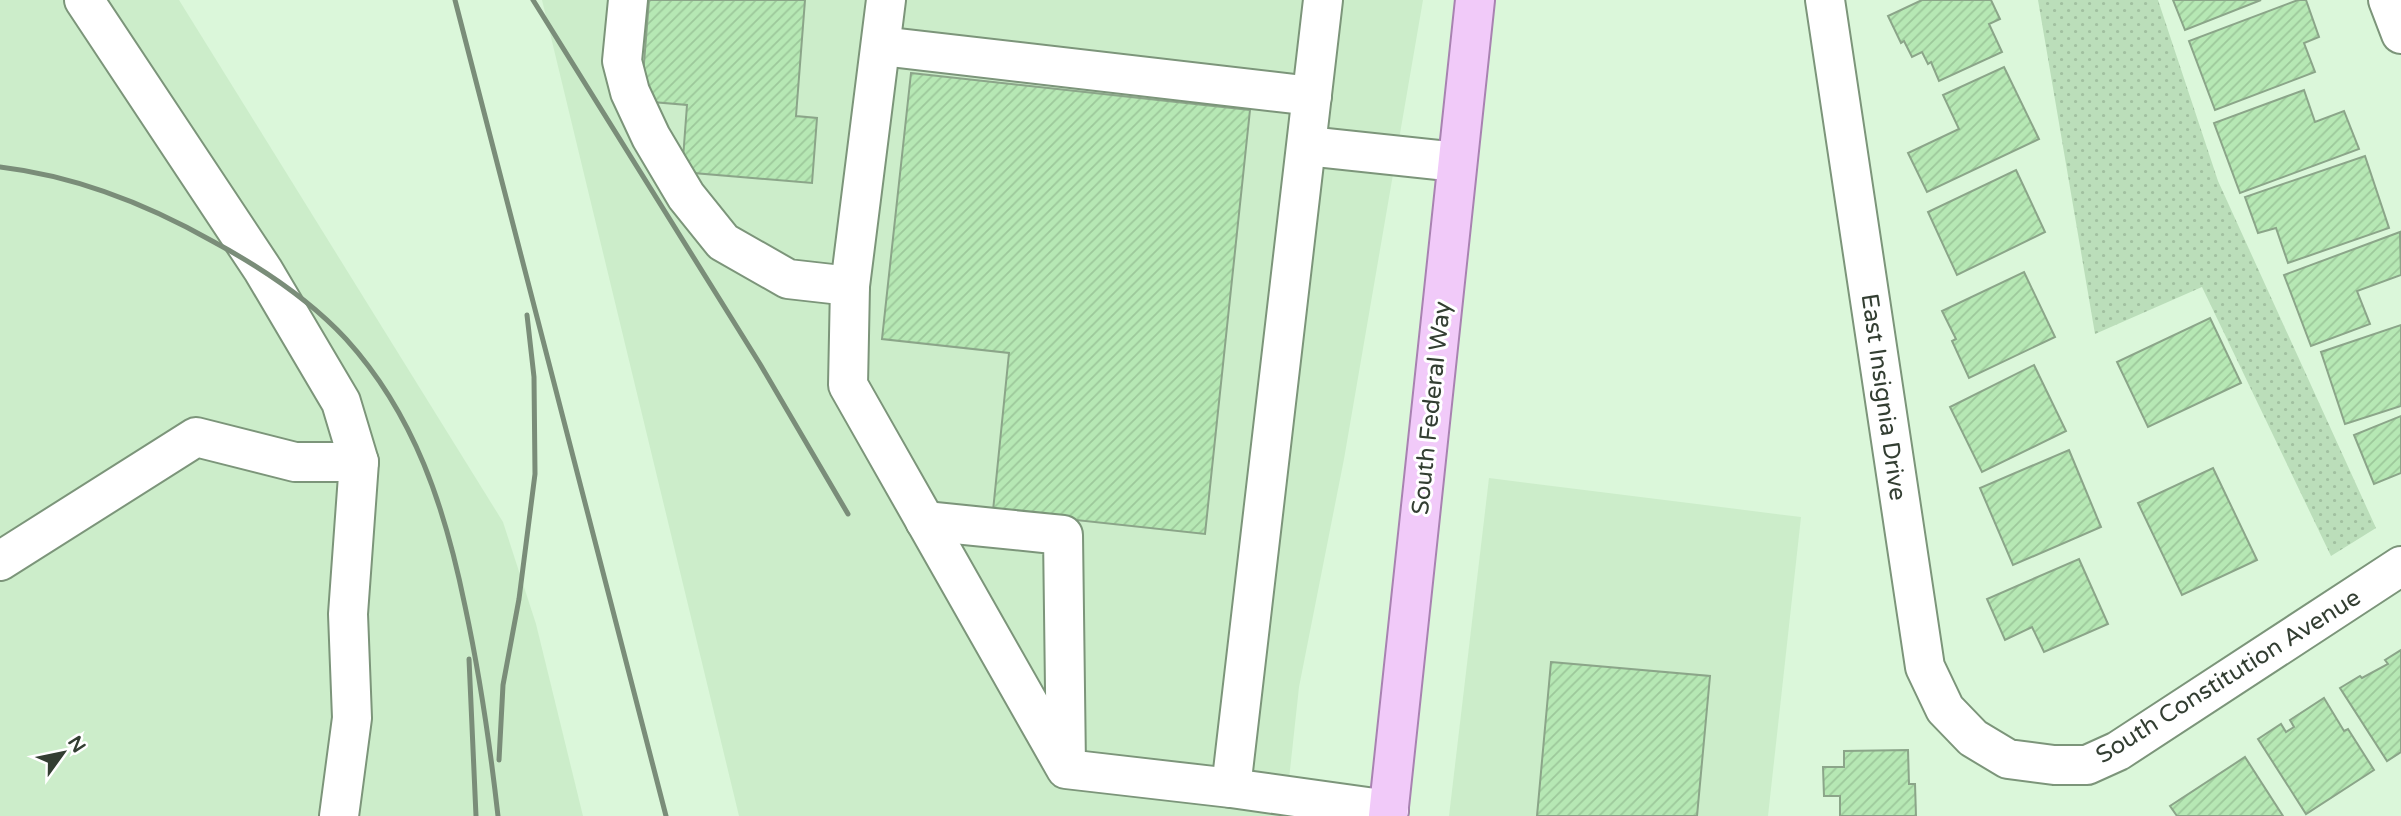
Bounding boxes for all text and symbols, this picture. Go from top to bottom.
street label: East Insignia Drive [1855,292,1912,502]
street label: South Federal Way [1406,300,1457,516]
street label: South Constitution Avenue [2091,583,2366,770]
north arrow [28,718,98,788]
text: N [63,732,90,757]

